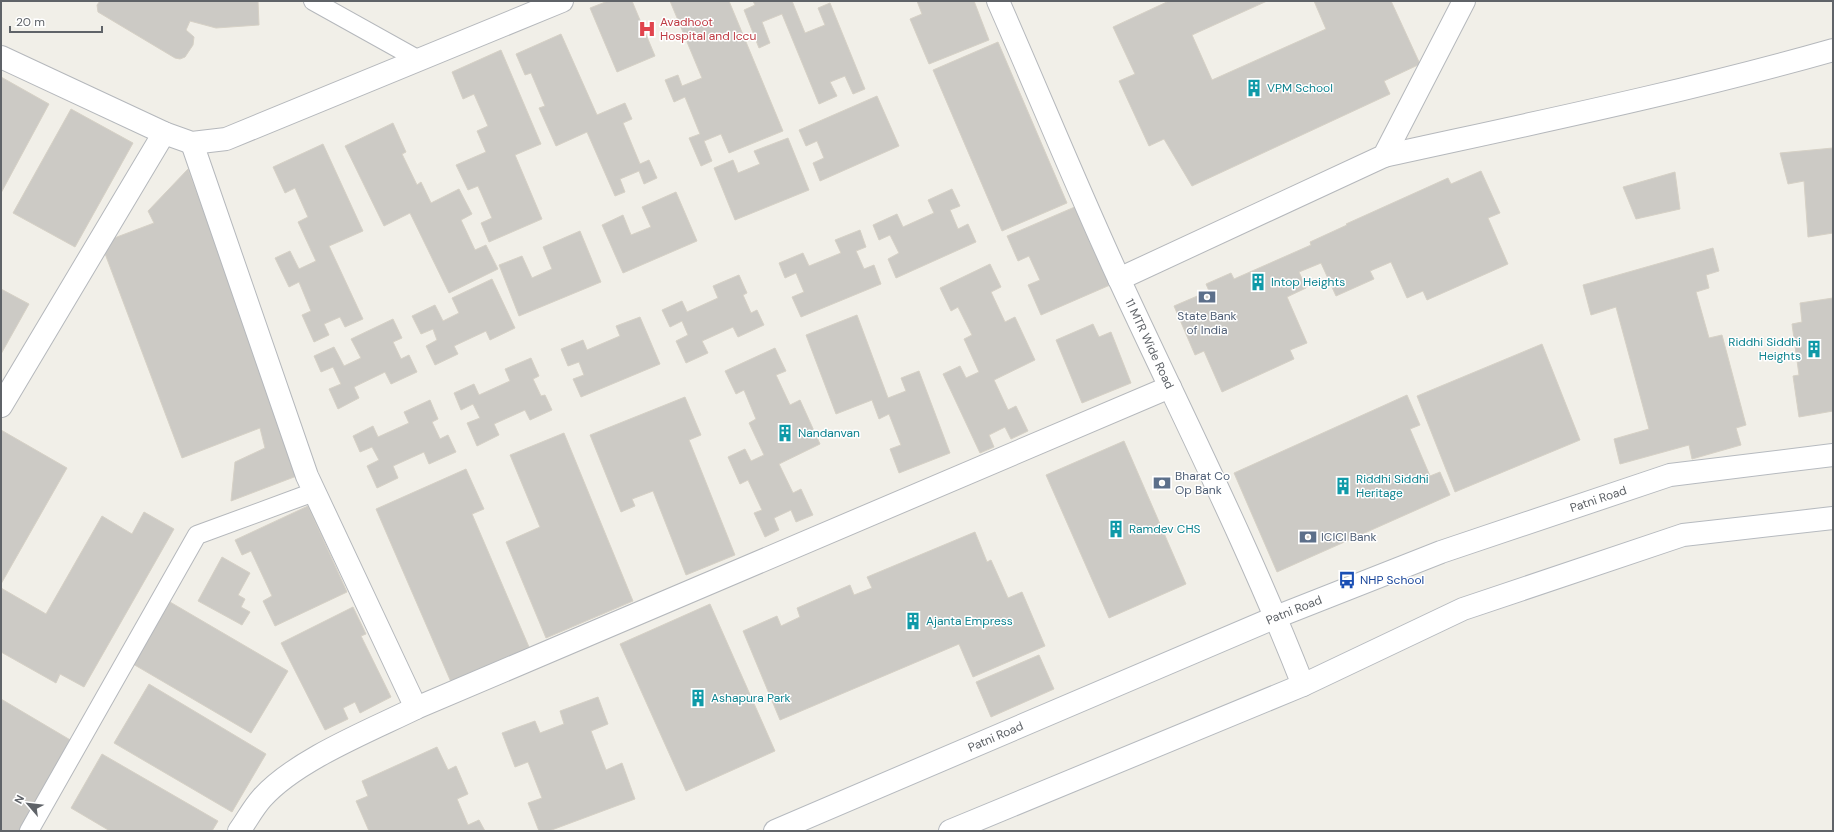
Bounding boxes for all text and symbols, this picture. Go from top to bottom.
scale bar [10,8,102,34]
text: 20 m [16,14,45,30]
place label: Avadhoot Hospital and Iccu [660,14,756,44]
hospital icon: Avadhoot Hospital and Iccu [637,19,657,39]
building icon: VPM School [1244,78,1264,98]
place label: VPM School [1267,80,1333,96]
building icon: Intop Heights [1248,272,1268,292]
place label: Intop Heights [1271,274,1345,290]
bank icon: State Bank of India [1197,287,1217,307]
street label: 11 MTR Wide Road [1121,296,1178,392]
place label: State Bank of India [1177,308,1237,338]
place label: Riddhi Siddhi Heights [1728,334,1801,364]
building icon: Riddhi Siddhi Heights [1804,339,1824,359]
building icon: Nandanvan [775,423,795,443]
place label: Nandanvan [798,425,860,441]
place label: Bharat Co Op Bank [1175,468,1230,498]
place label: Riddhi Siddhi Heritage [1356,471,1429,501]
bank icon: Bharat Co Op Bank [1152,473,1172,493]
building icon: Riddhi Siddhi Heritage [1333,476,1353,496]
street label: Patni Road [1568,482,1629,516]
building icon: Ramdev CHS [1106,519,1126,539]
place label: Ramdev CHS [1129,521,1201,537]
bank icon: ICICI Bank [1298,527,1318,547]
place label: ICICI Bank [1321,529,1377,545]
bus stop icon: NHP School [1337,570,1357,590]
place label: NHP School [1360,572,1424,588]
street label: Patni Road [1264,592,1324,628]
building icon: Ajanta Empress [903,611,923,631]
place label: Ajanta Empress [926,613,1013,629]
building icon: Ashapura Park [688,688,708,708]
place label: Ashapura Park [711,690,791,706]
street label: Patni Road [966,718,1026,756]
north arrow [8,784,48,824]
text: N [11,792,27,806]

